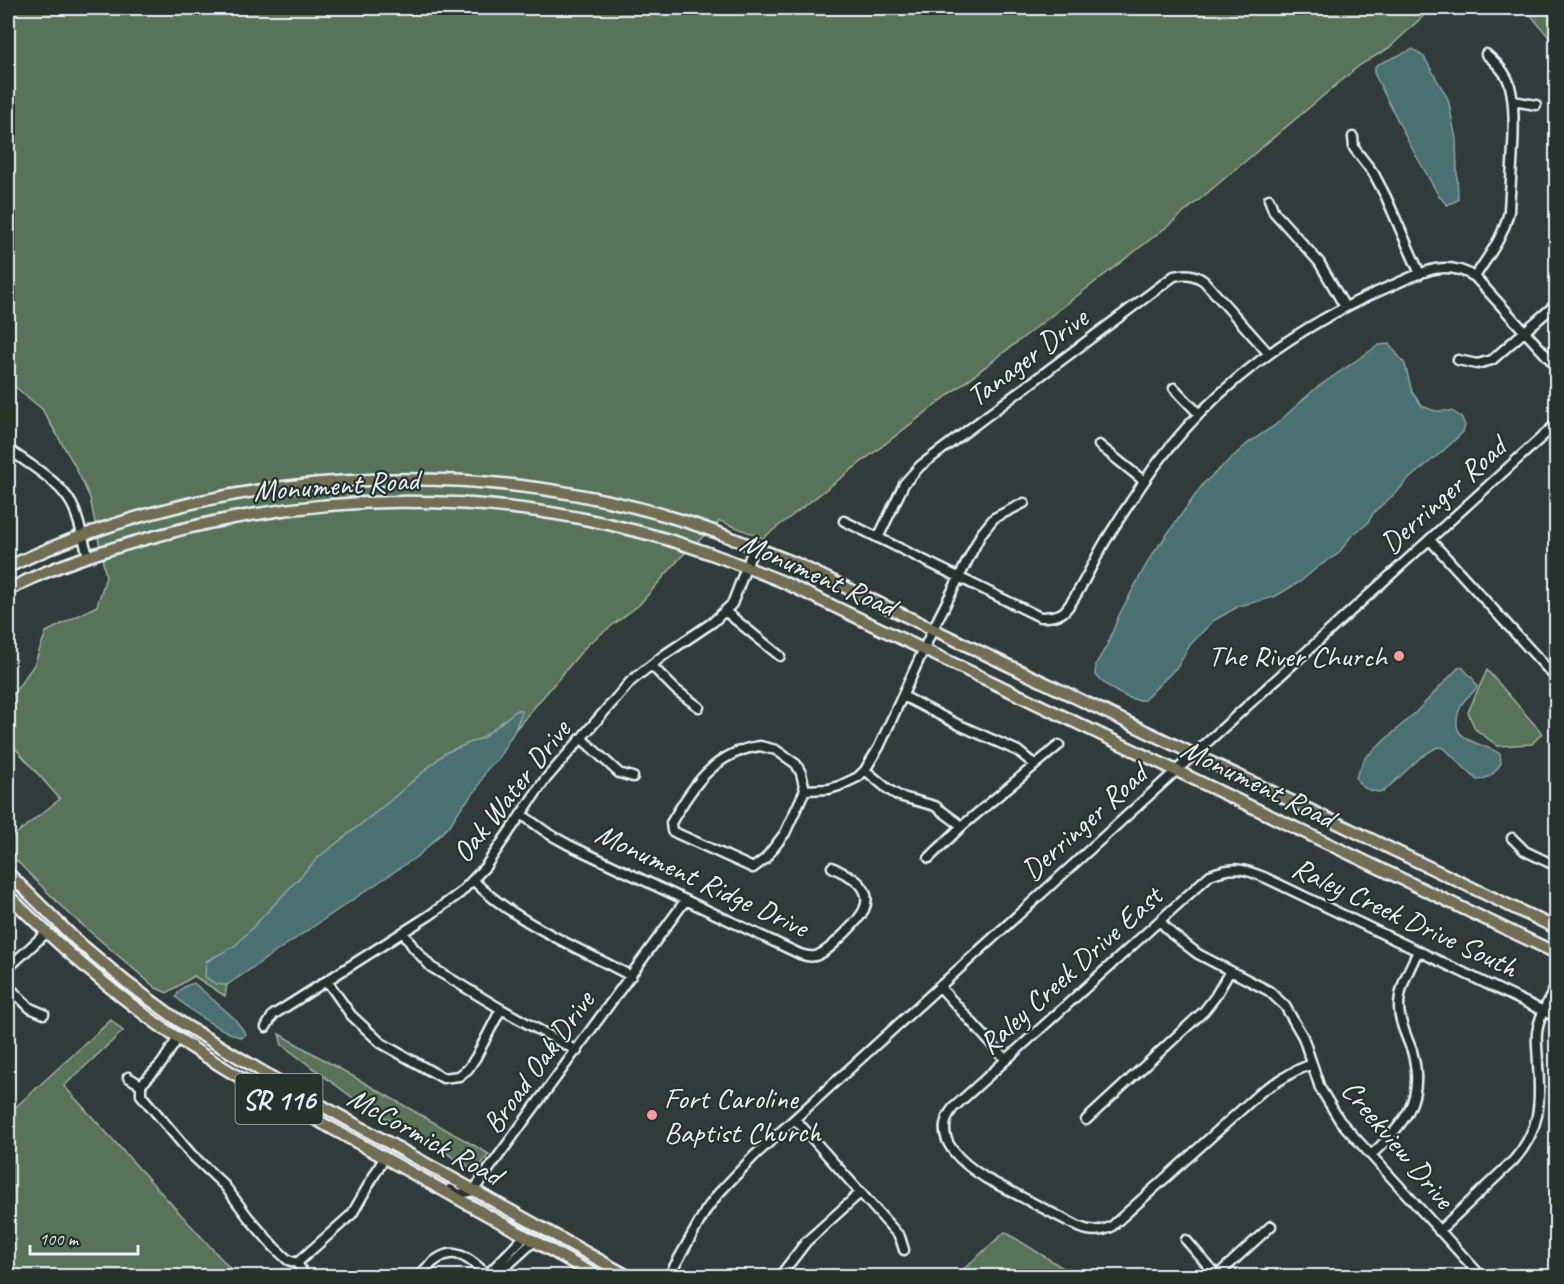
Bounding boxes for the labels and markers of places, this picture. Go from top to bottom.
place label: The River Church [1208,637,1389,675]
marker: The River Church [1392,649,1406,663]
place label: Fort Caroline Baptist Church [664,1079,822,1151]
marker: Fort Caroline Baptist Church [645,1108,659,1122]

